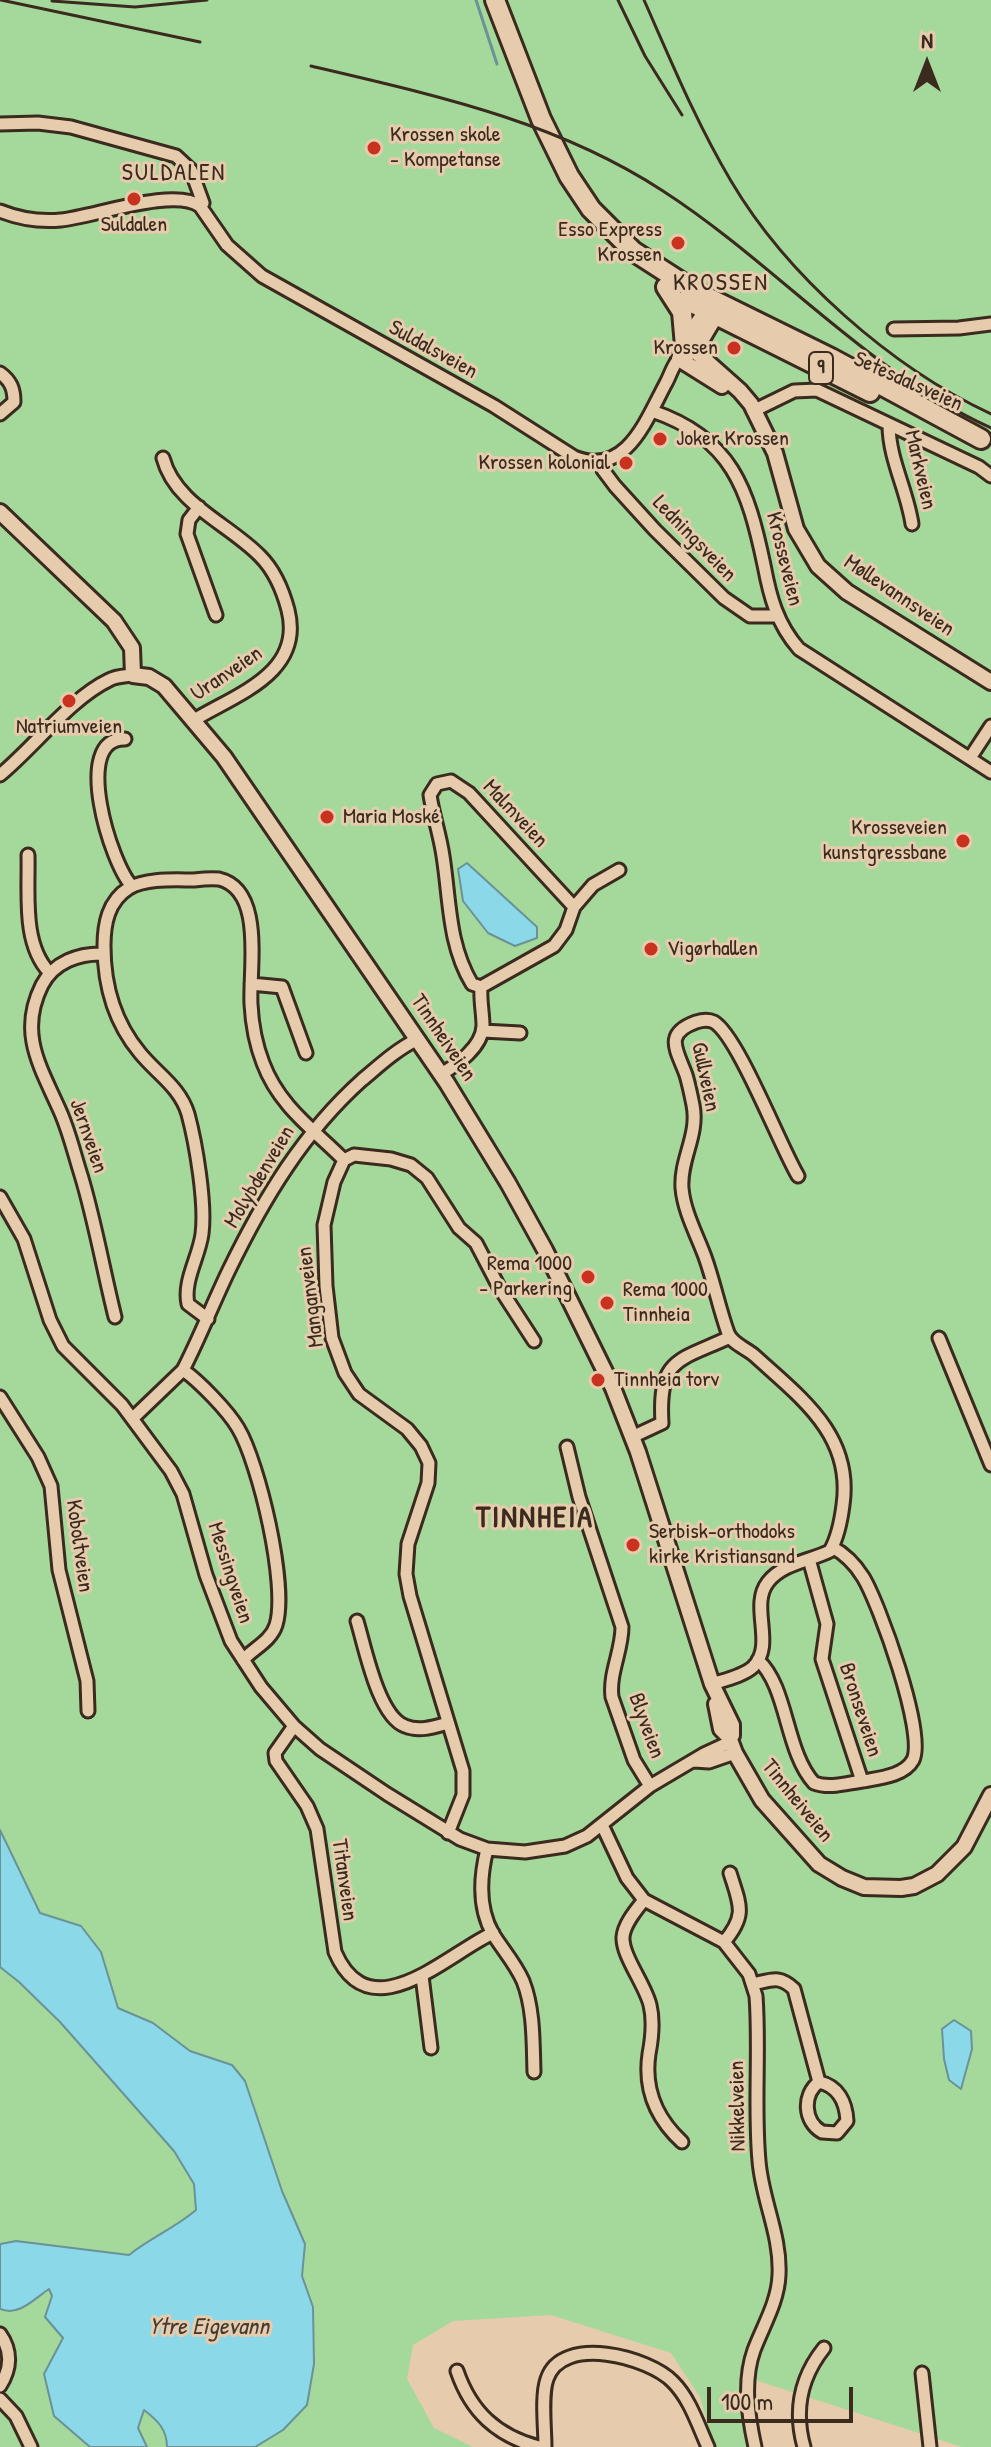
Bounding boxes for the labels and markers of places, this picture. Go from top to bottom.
place label: Krossen skole - Kompetanse [390,122,501,174]
marker: Krossen skole - Kompetanse [365,139,383,157]
marker: Suldalen [125,190,143,208]
place label: Suldalen [101,212,167,238]
place label: Esso Express Krossen [558,217,662,268]
marker: Esso Express Krossen [669,234,687,252]
place label: Krossen [654,335,718,361]
marker: Krossen [725,339,743,357]
place label: Joker Krossen [676,426,789,452]
marker: Joker Krossen [651,430,669,448]
place label: Krossen kolonial [478,450,610,476]
marker: Krossen kolonial [617,454,635,472]
marker: Natriumveien [60,692,78,710]
place label: Natriumveien [16,714,122,740]
place label: Maria Moské [343,804,440,830]
marker: Maria Moské [318,808,336,826]
place label: Krosseveien kunstgressbane [823,815,947,866]
marker: Krosseveien kunstgressbane [954,832,972,850]
place label: Vigørhallen [667,936,758,962]
marker: Vigørhallen [642,940,660,958]
place label: Rema 1000 - Parkering [479,1251,572,1302]
marker: Rema 1000 - Parkering [579,1268,597,1286]
place label: Rema 1000 Tinnheia [623,1277,708,1328]
marker: Rema 1000 Tinnheia [598,1294,616,1312]
place label: Tinnheia torv [614,1367,719,1393]
marker: Tinnheia torv [589,1371,607,1389]
place label: Serbisk-orthodoks kirke Kristiansand [649,1519,795,1570]
marker: Serbisk-orthodoks kirke Kristiansand [624,1536,642,1554]

